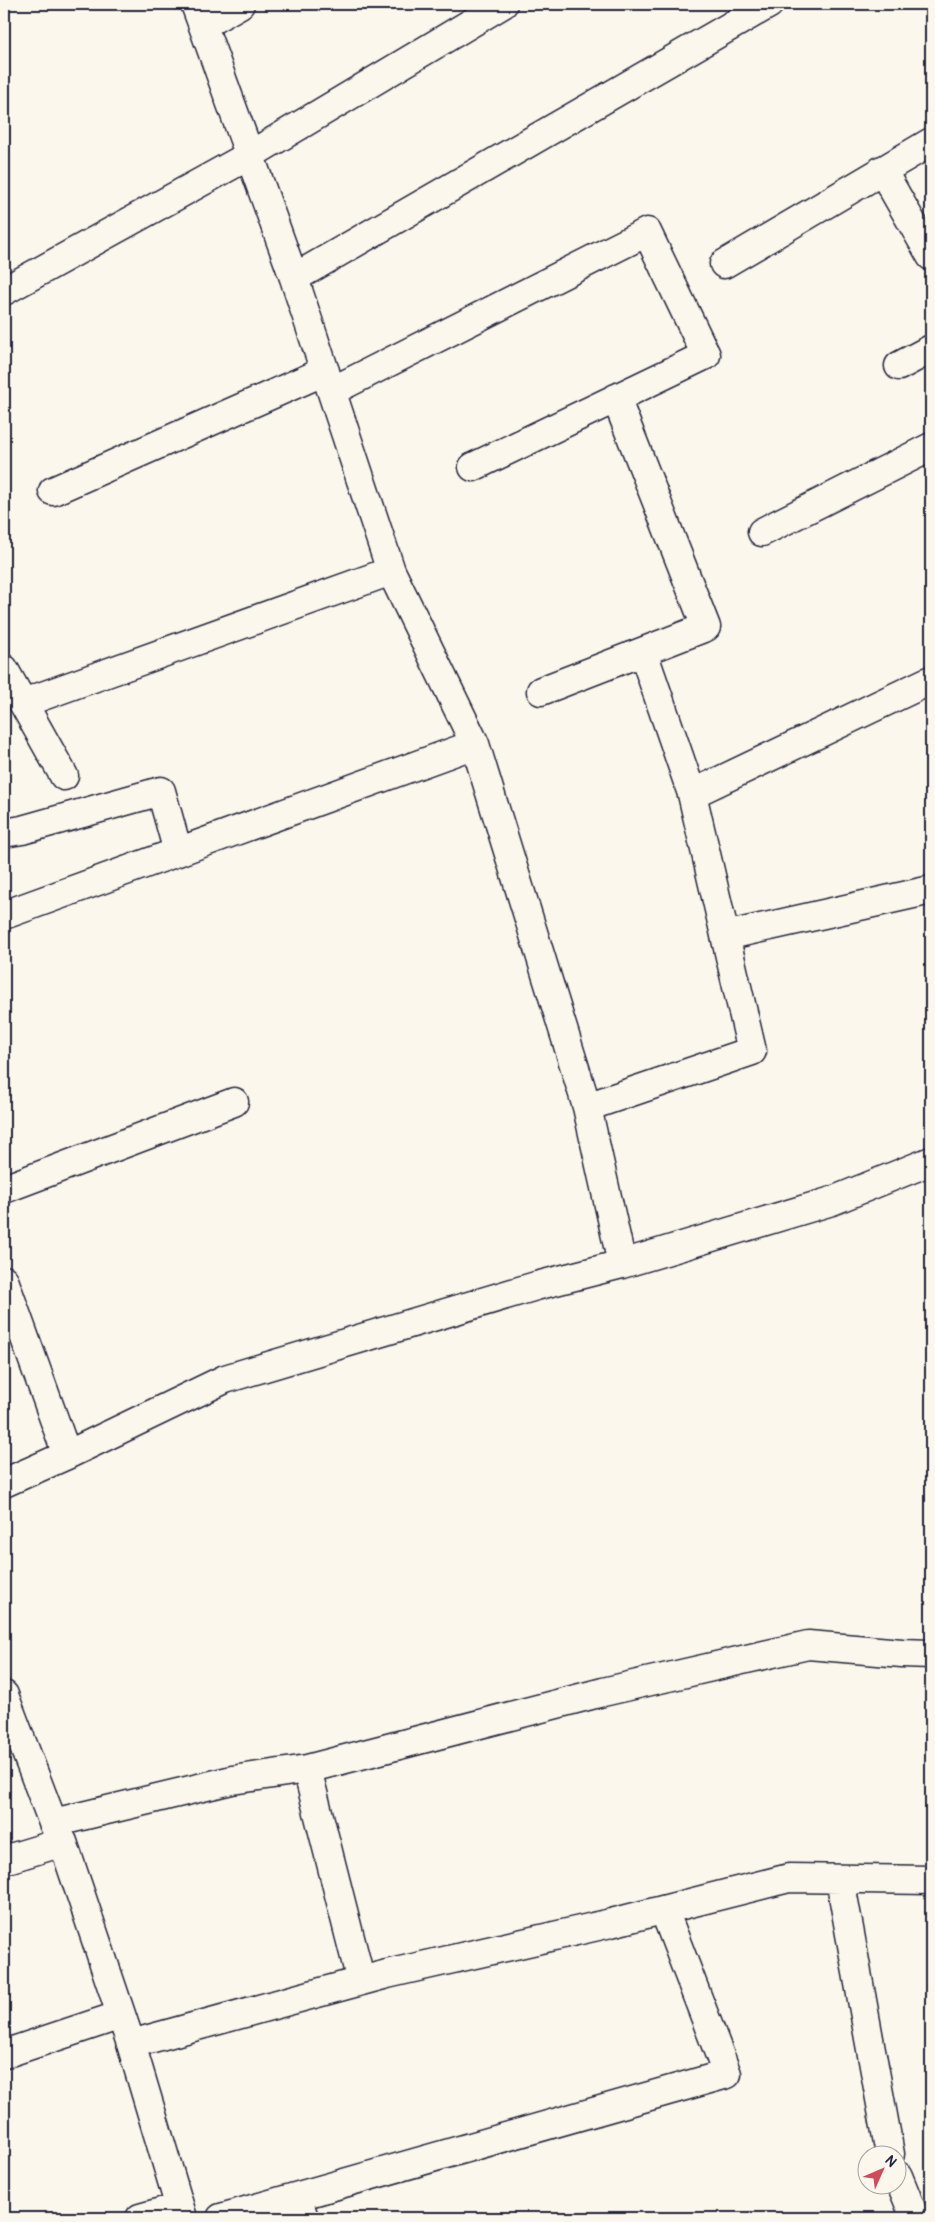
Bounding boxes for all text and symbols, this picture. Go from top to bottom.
north arrow [858,2144,908,2194]
text: N [881,2152,900,2171]

